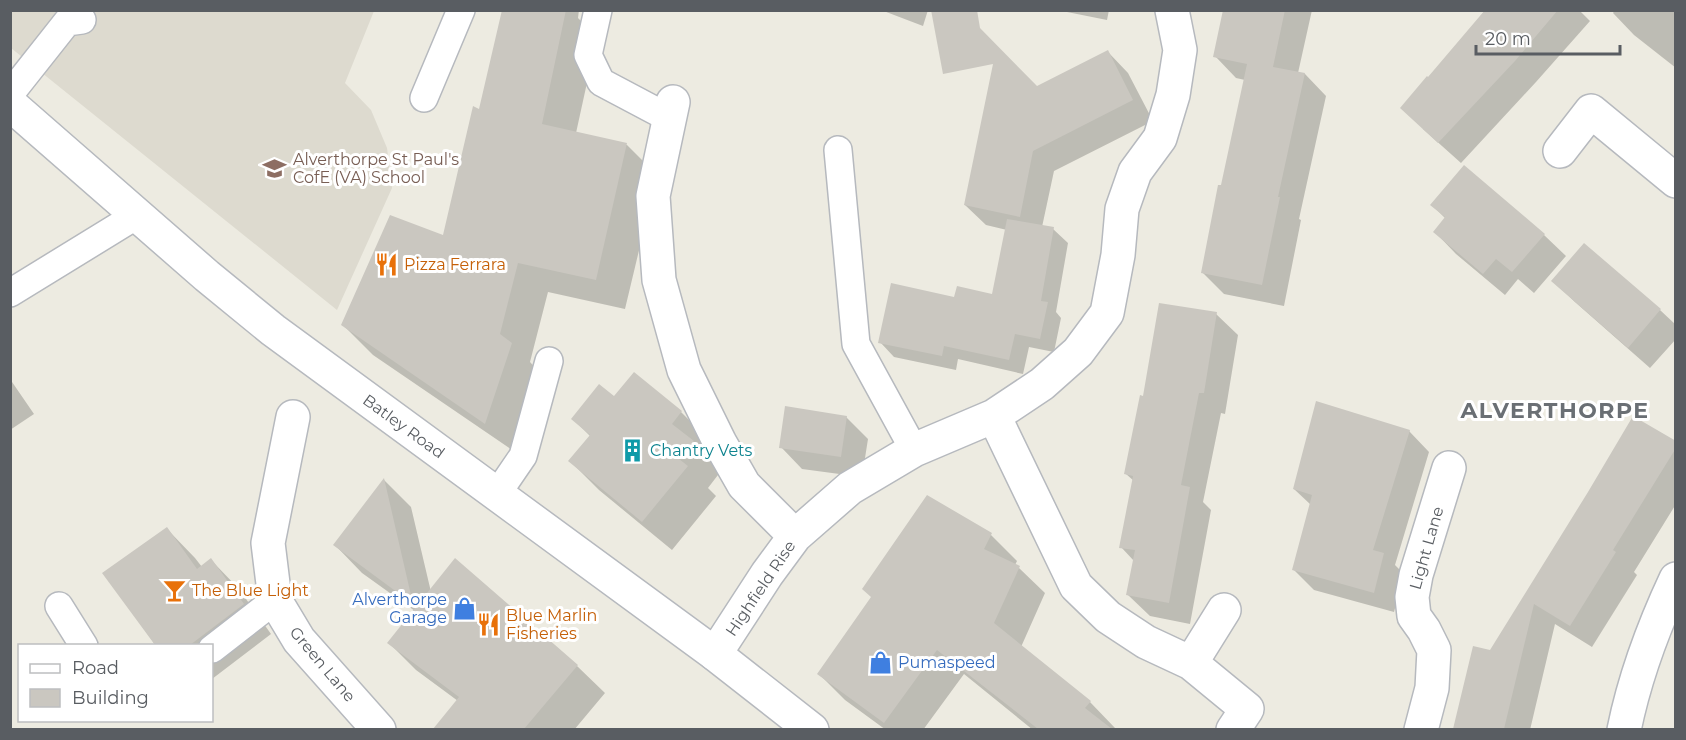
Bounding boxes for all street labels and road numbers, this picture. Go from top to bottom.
street label: Batley Road [359,390,448,462]
street label: Light Lane [1406,504,1447,592]
street label: Highfield Rise [721,537,799,640]
street label: Green Lane [286,623,360,706]

